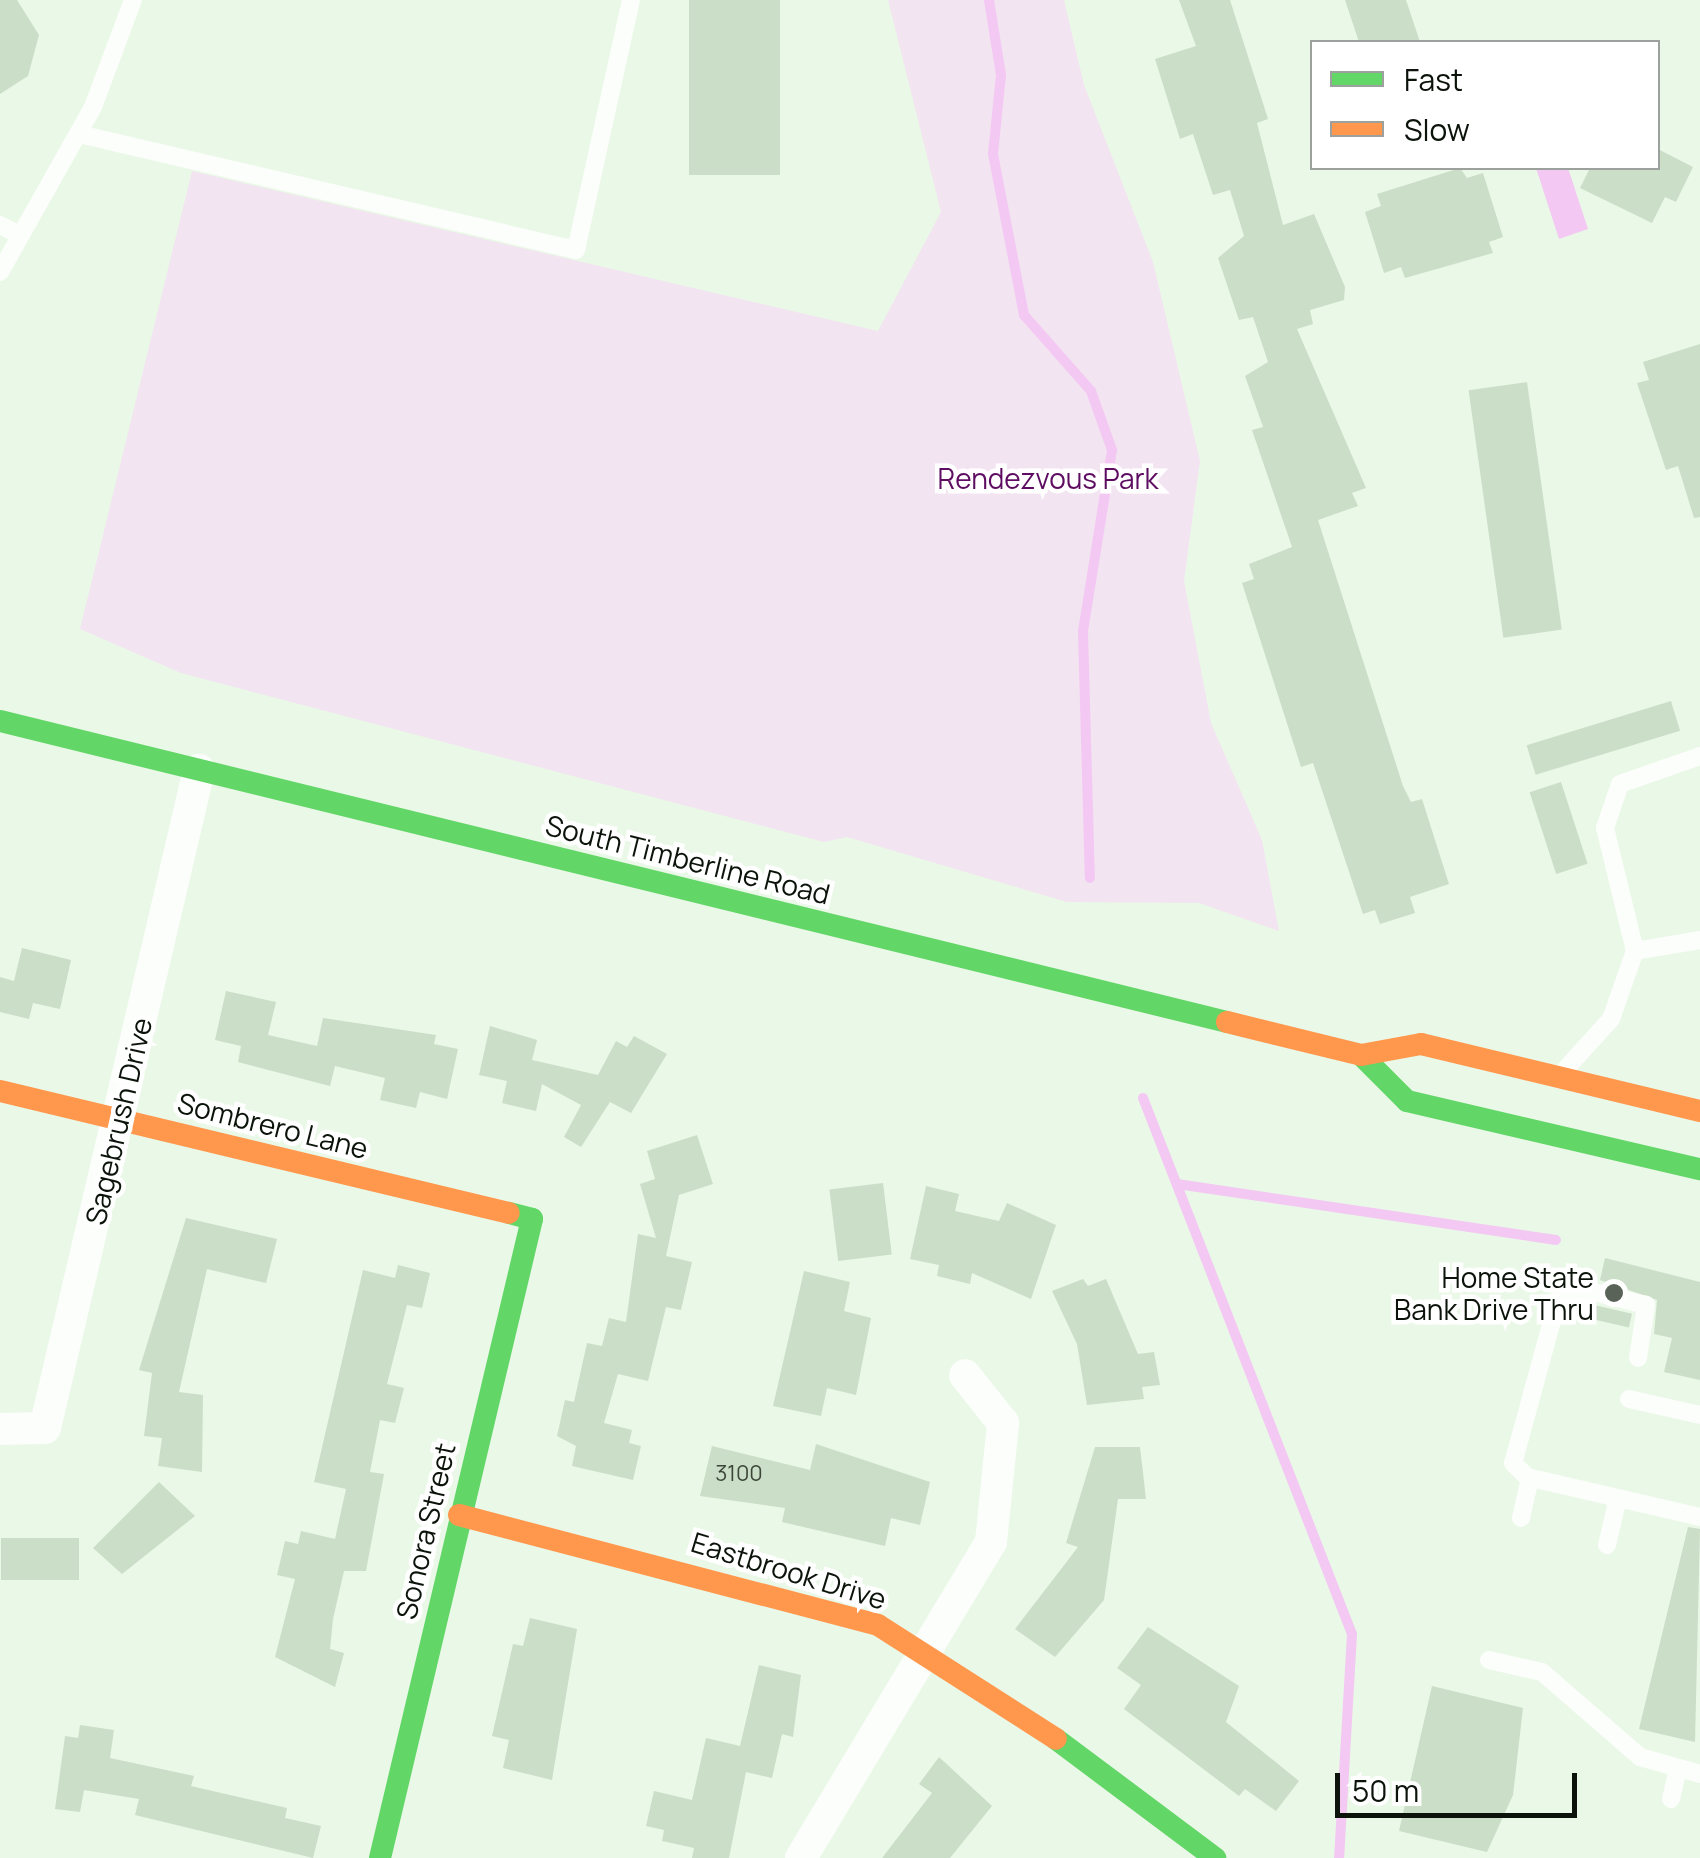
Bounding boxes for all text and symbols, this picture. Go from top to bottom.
legend [1310,40,1660,170]
text: Fast [1404,59,1463,100]
text: Slow [1404,109,1470,150]
park label: Rendezvous Park [938,461,1158,495]
street label: South Timberline Road [542,807,834,911]
street label: Sagebrush Drive [78,1014,158,1228]
street label: Sombrero Lane [174,1085,372,1165]
place label: Home State Bank Drive Thru [1394,1260,1594,1326]
marker: Home State Bank Drive Thru [1603,1282,1625,1304]
street label: Sonora Street [388,1440,462,1622]
house number: 3100 [715,1461,763,1487]
street label: Eastbrook Drive [688,1524,890,1616]
scale bar [1340,1753,1582,1815]
text: 50 m [1352,1770,1419,1811]

